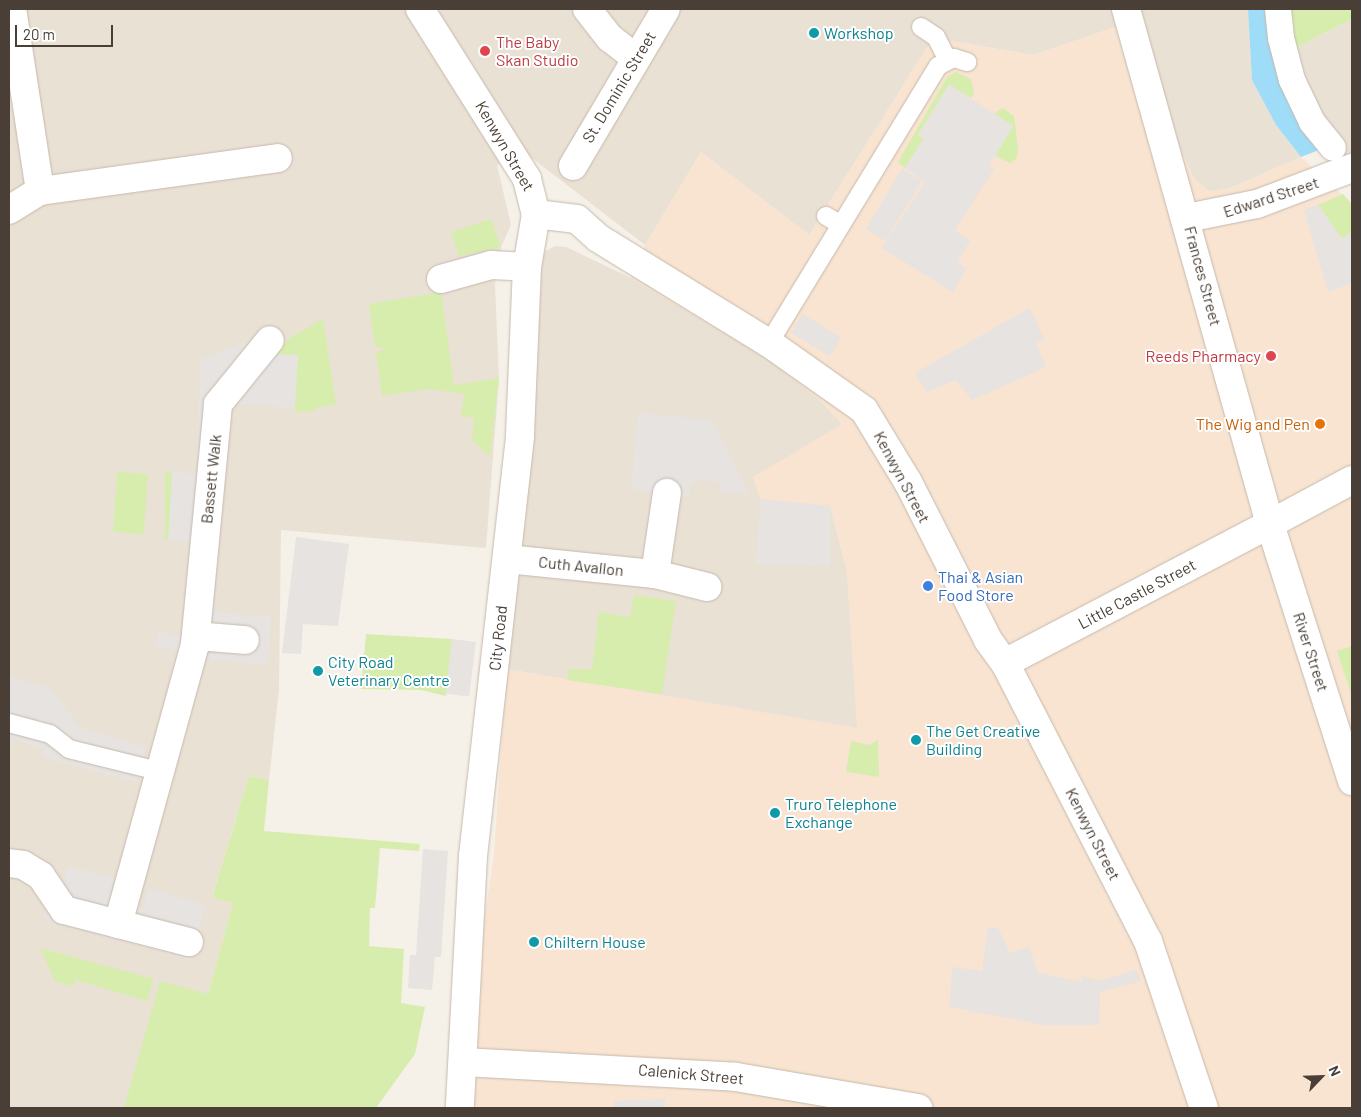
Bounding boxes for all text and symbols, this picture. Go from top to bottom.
scale bar [18,15,115,47]
place label: Workshop [824,23,894,43]
text: 20 m [23,25,55,43]
marker: Workshop [808,27,820,39]
street label: St. Dominic Street [578,28,660,146]
place label: The Baby Skan Studio [496,32,578,70]
marker: The Baby Skan Studio [478,44,492,58]
street label: Kenwyn Street [471,97,539,195]
street label: Edward Street [1221,173,1321,221]
street label: Frances Street [1180,224,1226,328]
place label: Reeds Pharmacy [1145,346,1261,366]
marker: Reeds Pharmacy [1265,350,1277,362]
place label: The Wig and Pen [1196,414,1310,434]
marker: The Wig and Pen [1314,418,1326,430]
street label: Kenwyn Street [870,428,934,526]
street label: Bassett Walk [197,433,225,525]
street label: Cuth Avallon [537,552,625,580]
street label: Little Castle Street [1075,555,1199,633]
place label: Thai & Asian Food Store [938,567,1023,605]
marker: Thai & Asian Food Store [922,580,934,592]
street label: City Road [485,604,511,672]
street label: River Street [1289,610,1333,694]
place label: City Road Veterinary Centre [328,652,450,690]
marker: City Road Veterinary Centre [312,665,324,677]
place label: The Get Creative Building [926,721,1040,759]
marker: The Get Creative Building [910,734,922,746]
street label: Kenwyn Street [1062,785,1124,883]
place label: Truro Telephone Exchange [785,794,897,832]
marker: Truro Telephone Exchange [769,807,781,819]
place label: Chiltern House [544,932,646,952]
marker: Chiltern House [528,936,540,948]
north arrow [1296,1052,1346,1102]
street label: Calenick Street [637,1060,745,1088]
text: N [1326,1063,1345,1078]

